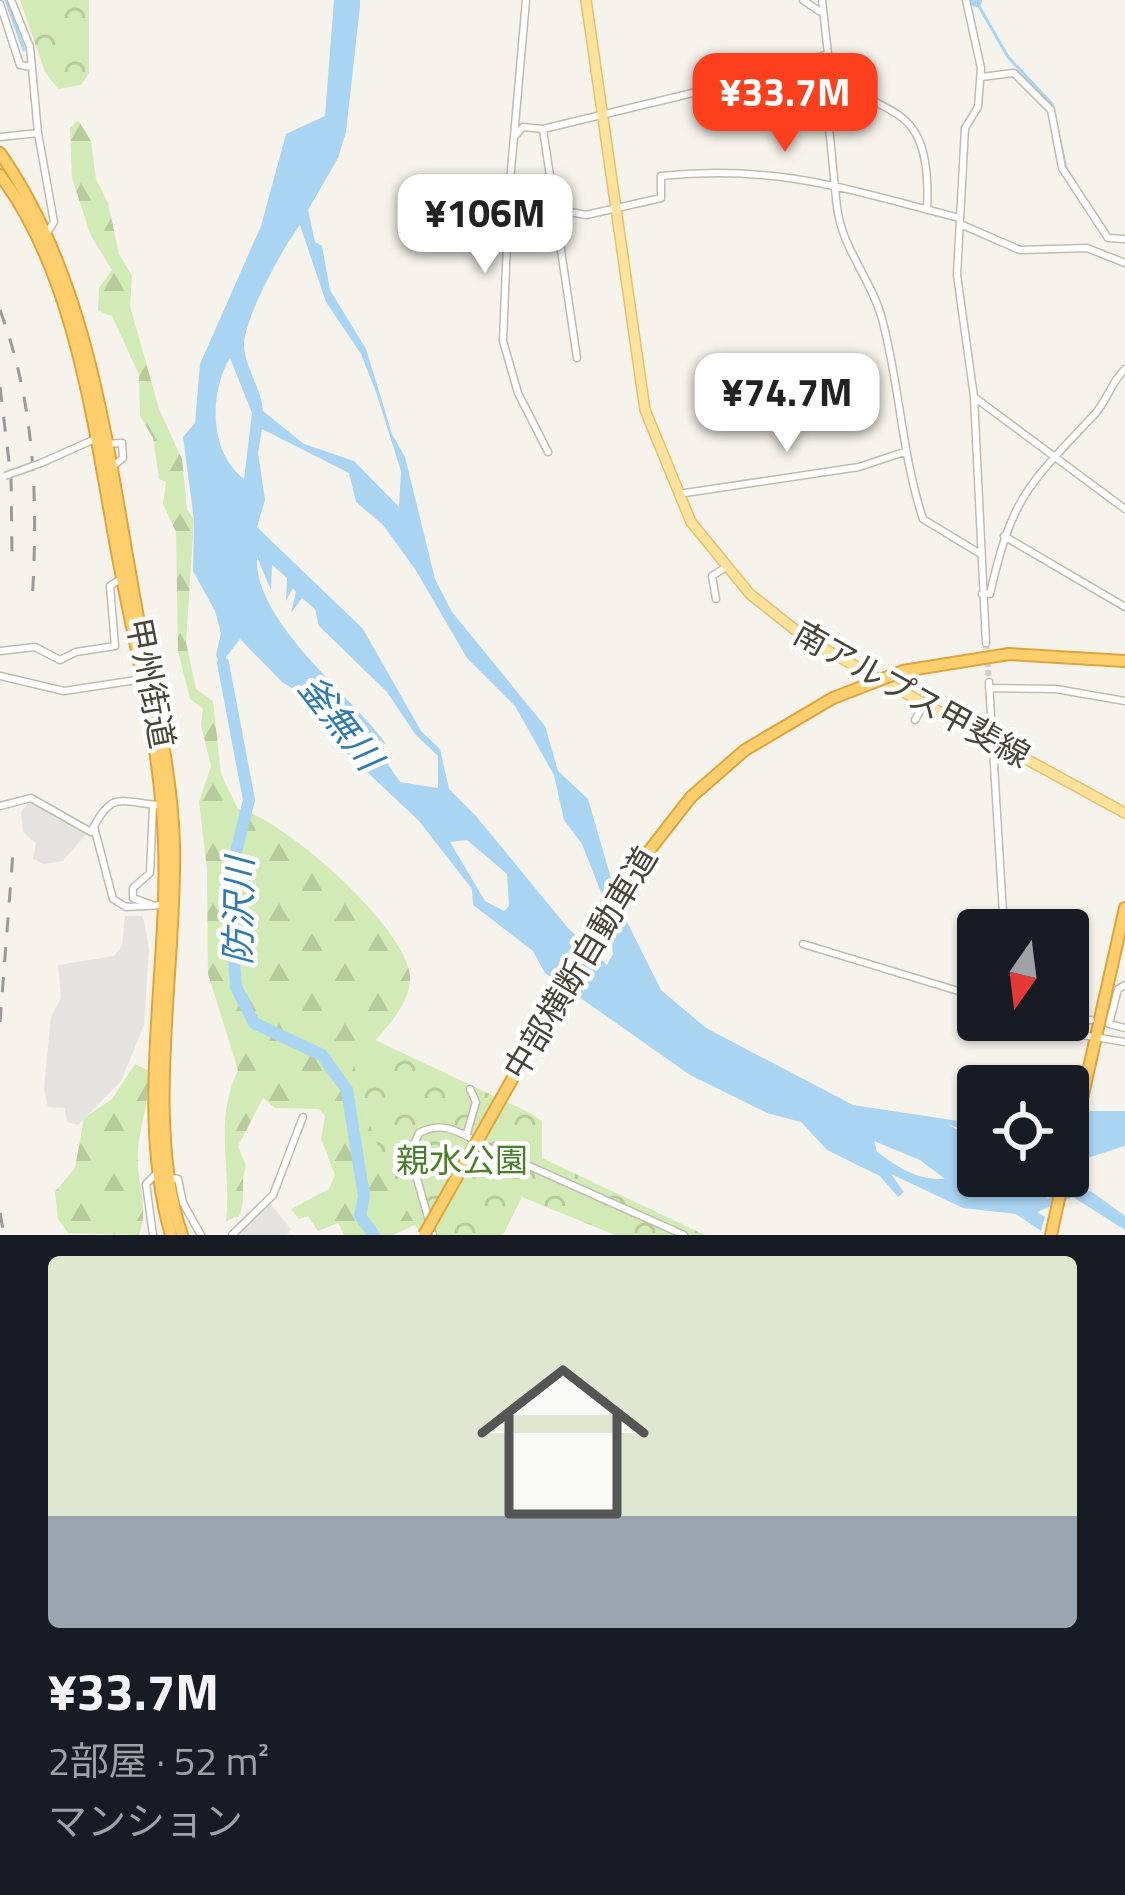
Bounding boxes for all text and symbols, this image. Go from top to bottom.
pin: ¥33.7M [687,53,883,155]
text: ¥33.7M [720,62,850,121]
pin: ¥106M [401,174,569,276]
text: ¥106M [425,183,545,242]
pin: ¥74.7M [689,353,885,455]
text: ¥74.7M [722,362,852,421]
street label: 南アルプス甲斐線 [785,608,1039,780]
street label: 甲州街道 [114,613,188,753]
water label: 釜無川 [286,663,398,785]
street label: 中部横断自動車道 [491,837,669,1089]
water label: 防沢川 [210,853,267,965]
north arrow [957,909,1089,1041]
map controls [957,909,1089,1197]
button: locate [957,1065,1089,1197]
park label: 親水公園 [396,1135,528,1185]
icon: home [455,1334,671,1550]
text: ¥33.7M [48,1652,219,1730]
text: 2部屋 · 52 m² [48,1731,269,1790]
text: マンション [48,1791,243,1850]

